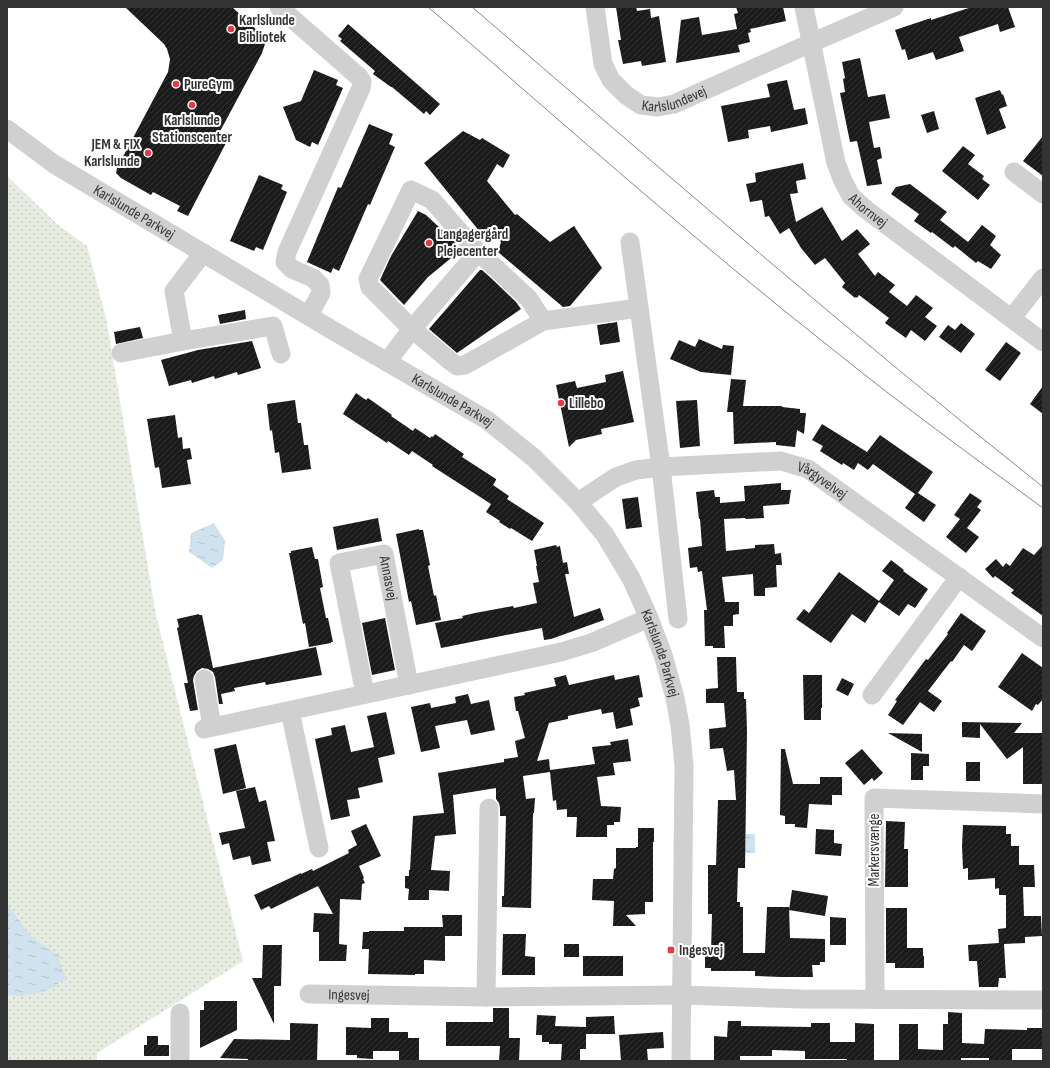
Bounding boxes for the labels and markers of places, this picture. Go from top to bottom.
place label: Karlslunde Bibliotek [239,11,295,47]
marker: Karlslunde Bibliotek [226,24,236,34]
place label: PureGym [184,75,232,94]
marker: PureGym [171,79,181,89]
marker: Karlslunde Stationscenter [187,100,197,110]
place label: Karlslunde Stationscenter [152,111,232,147]
place label: JEM & FIX Karlslunde [84,135,140,171]
marker: JEM & FIX Karlslunde [143,148,153,158]
place label: Langagergård Plejecenter [437,225,508,261]
marker: Langagergård Plejecenter [424,238,434,248]
place label: Lillebo [569,394,604,413]
marker: Lillebo [556,398,566,408]
place label: Ingesvej [679,941,723,960]
marker: Ingesvej [666,945,676,955]

